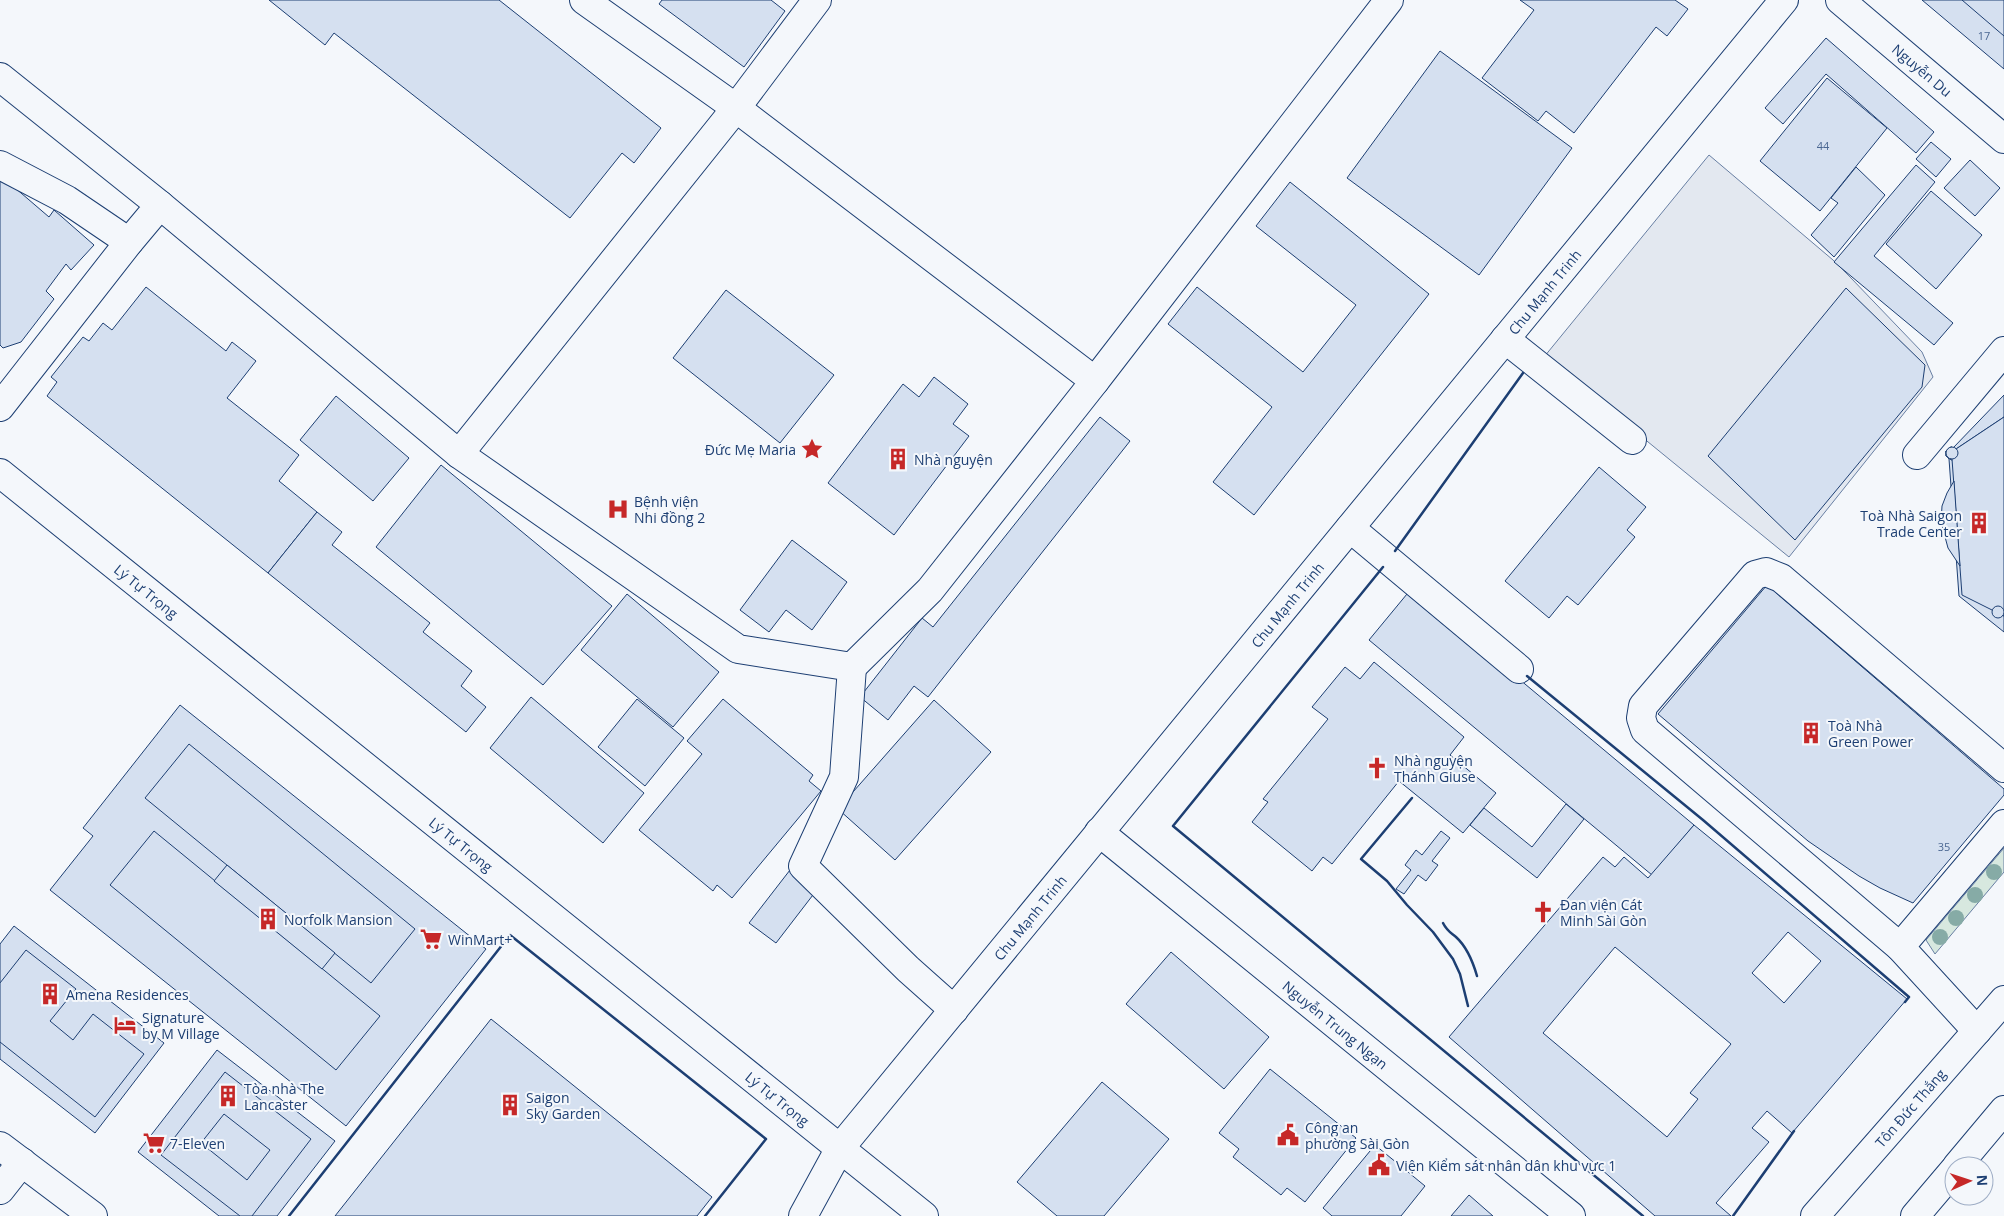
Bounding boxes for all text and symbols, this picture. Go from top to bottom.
house number: 17 [1978,28,1990,43]
street label: Nguyễn Du [1889,39,1956,101]
house number: 44 [1817,138,1830,153]
street label: Chu Mạnh Trinh [1503,245,1585,338]
place icon: Đức Mẹ Maria [799,436,825,462]
place label: Đức Mẹ Maria [705,440,796,459]
building icon: Nhà nguyện [885,446,911,472]
place label: Nhà nguyện [914,450,993,469]
place label: Bệnh viện Nhi đồng 2 [634,492,705,527]
hospital icon: Bệnh viện Nhi đồng 2 [605,496,631,522]
place label: Toà Nhà Saigon Trade Center [1860,506,1962,541]
building icon: Toà Nhà Saigon Trade Center [1966,510,1992,536]
street label: Chu Mạnh Trinh [1246,558,1328,651]
street label: Lý Tự Trọng [111,559,183,622]
place label: Toà Nhà Green Power [1828,716,1913,751]
building icon: Toà Nhà Green Power [1798,720,1824,746]
place label: Nhà nguyện Thánh Giuse [1394,751,1476,786]
church icon: Nhà nguyện Thánh Giuse [1364,755,1390,781]
street label: Lý Tự Trọng [426,813,497,876]
house number: 35 [1938,839,1950,854]
street label: Chu Mạnh Trinh [989,871,1070,964]
place label: Đan viện Cát Minh Sài Gòn [1560,895,1647,930]
church icon: Đan viện Cát Minh Sài Gòn [1530,899,1556,925]
building icon: Norfolk Mansion [255,906,281,932]
place label: Norfolk Mansion [284,910,393,929]
supermarket icon: WinMart+ [418,926,444,952]
place label: WinMart+ [448,930,512,949]
street label: Nguyễn Trung Ngạn [1279,976,1392,1073]
building icon: Amena Residences [37,981,63,1007]
place label: Amena Residences [66,985,189,1004]
place label: Signature by M Village [142,1008,220,1043]
hotel icon: Signature by M Village [112,1012,138,1038]
street label: Tôn Đức Thắng [1870,1064,1950,1151]
street label: Lý Tự Trọng [742,1067,814,1130]
place label: Tòa nhà The Lancaster [244,1079,324,1114]
building icon: Tòa nhà The Lancaster [215,1083,241,1109]
place label: Saigon Sky Garden [526,1088,600,1123]
building icon: Saigon Sky Garden [497,1092,523,1118]
place label: Công an phường Sài Gòn [1305,1118,1410,1153]
public building icon: Công an phường Sài Gòn [1275,1122,1301,1148]
supermarket icon: 7-Eleven [141,1130,167,1156]
place label: 7-Eleven [170,1134,225,1153]
public building icon: Viện Kiểm sát nhân dân khu vực 1 [1366,1152,1392,1178]
place label: Viện Kiểm sát nhân dân khu vực 1 [1396,1156,1616,1175]
north arrow [1944,1156,1994,1206]
text: N [1973,1174,1992,1186]

